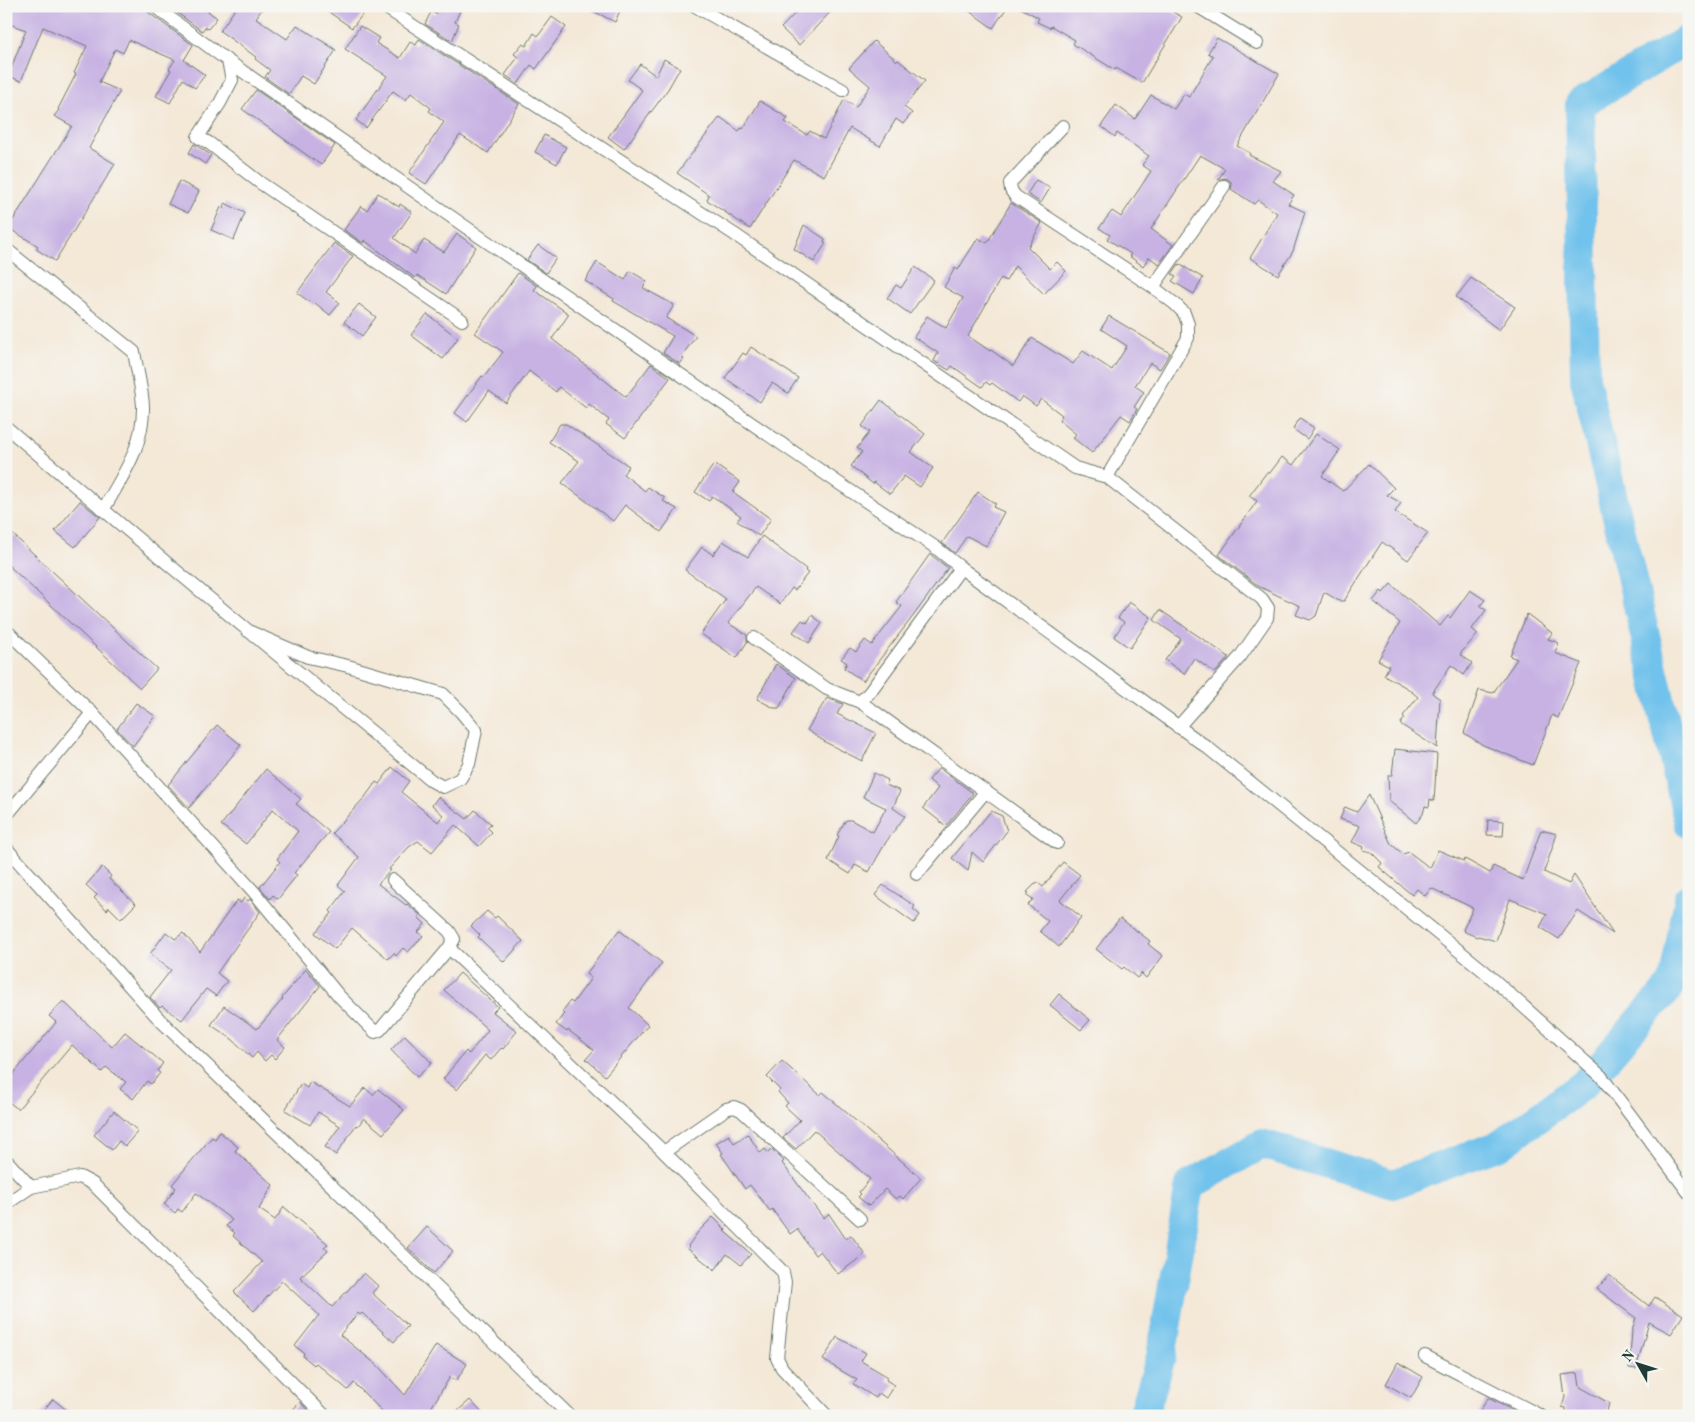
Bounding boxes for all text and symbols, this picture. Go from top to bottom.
north arrow [1612,1340,1662,1390]
text: N [1620,1348,1638,1365]

